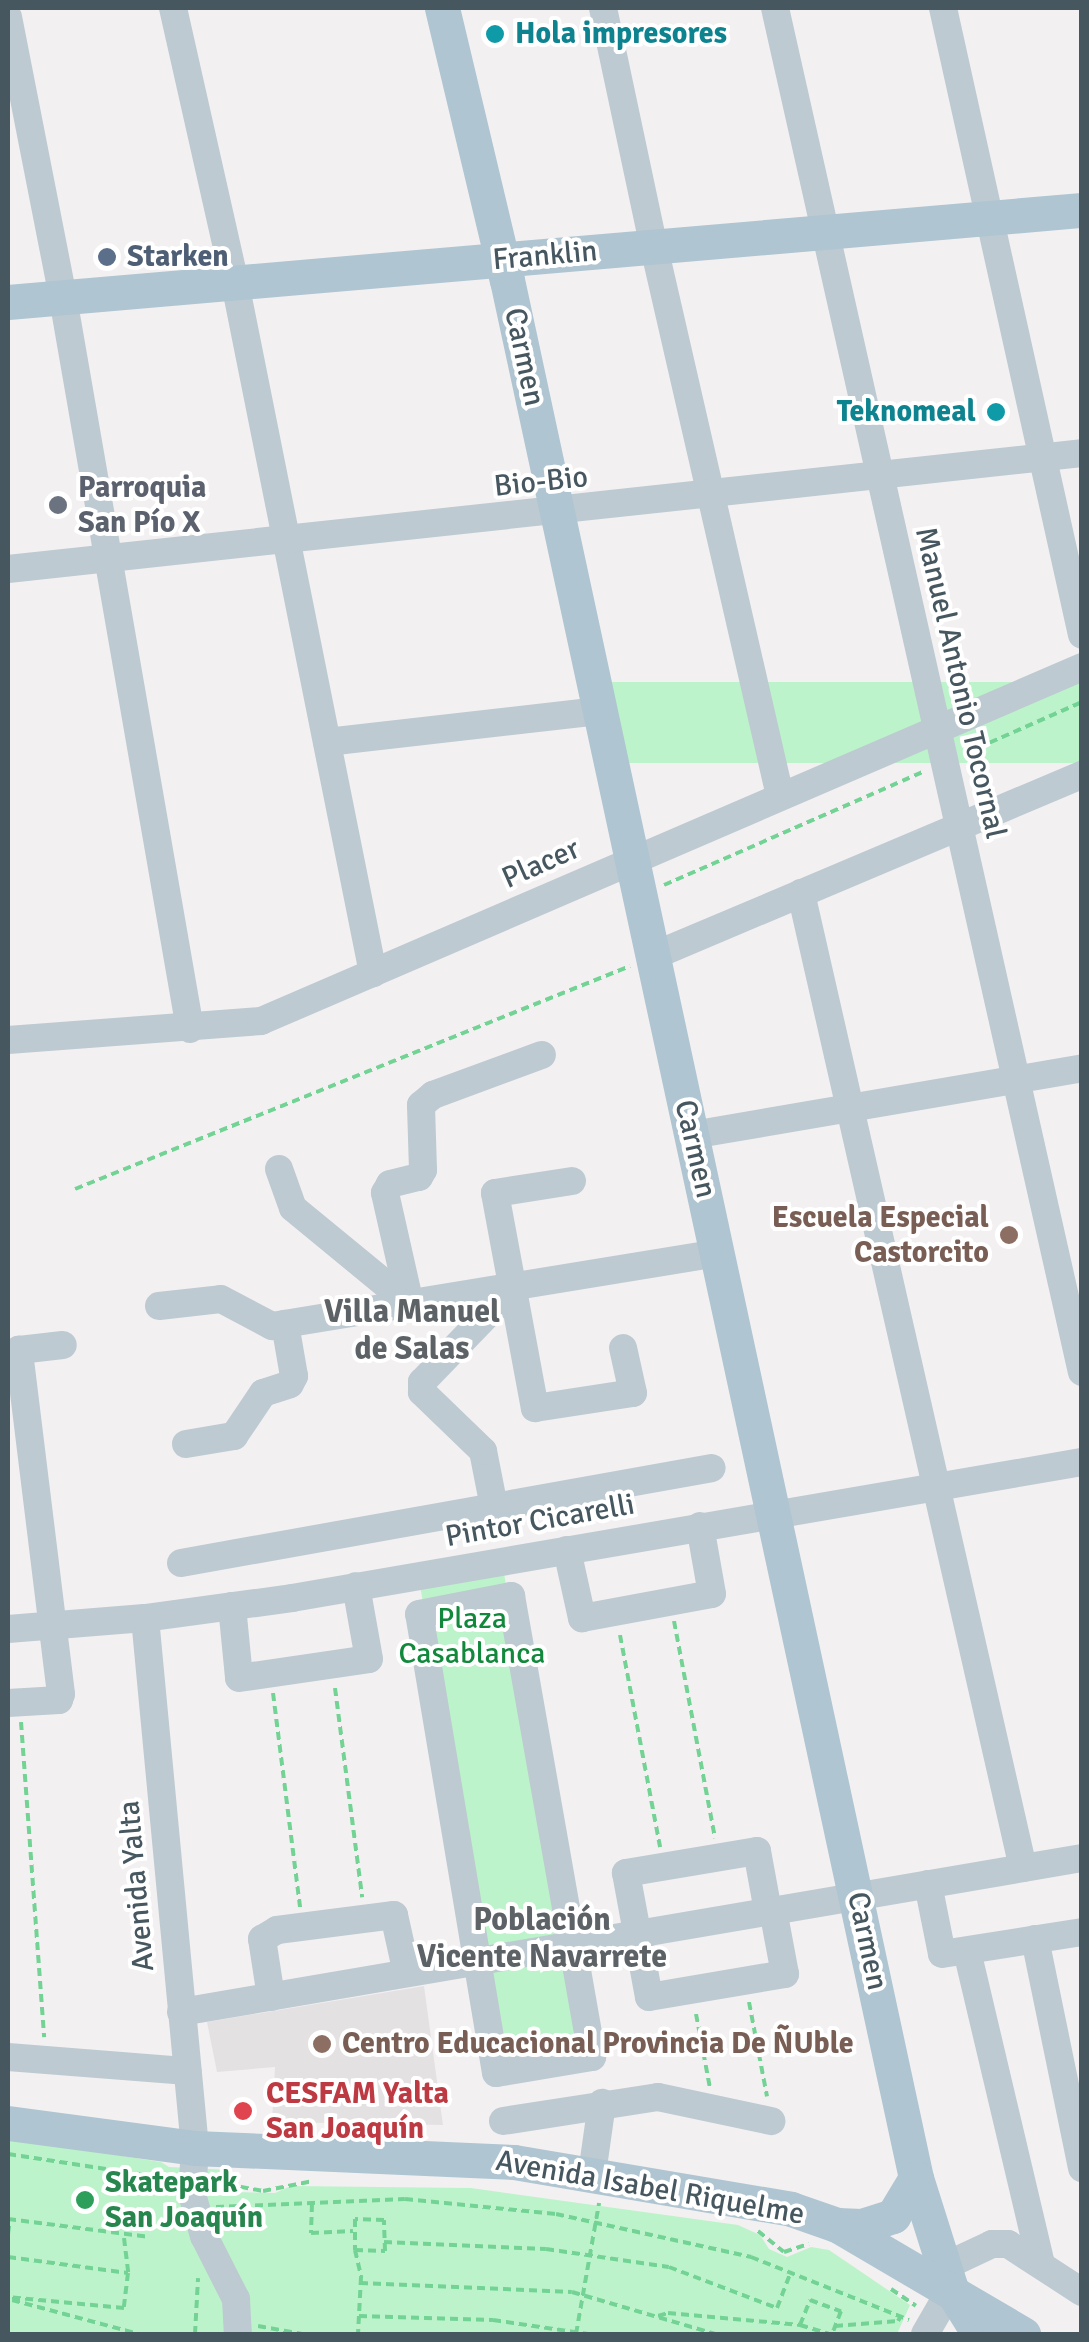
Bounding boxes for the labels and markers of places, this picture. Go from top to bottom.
place label: Hola impresores [515,16,727,52]
marker: Hola impresores [484,23,506,45]
place label: Starken [127,239,229,275]
marker: Starken [96,246,118,268]
place label: Teknomeal [837,394,976,430]
marker: Teknomeal [985,401,1007,423]
place label: Parroquia San Pío X [78,470,206,540]
marker: Parroquia San Pío X [47,494,69,516]
place label: Escuela Especial Castorcito [772,1200,989,1270]
marker: Escuela Especial Castorcito [998,1224,1020,1246]
place label: Centro Educacional Provincia De ÑUble [342,2026,854,2062]
marker: Centro Educacional Provincia De ÑUble [311,2033,333,2055]
place label: CESFAM Yalta San Joaquín [266,2076,449,2146]
marker: CESFAM Yalta San Joaquín [230,2098,256,2124]
place label: Skatepark San Joaquín [105,2165,263,2236]
marker: Skatepark San Joaquín [74,2189,96,2211]

